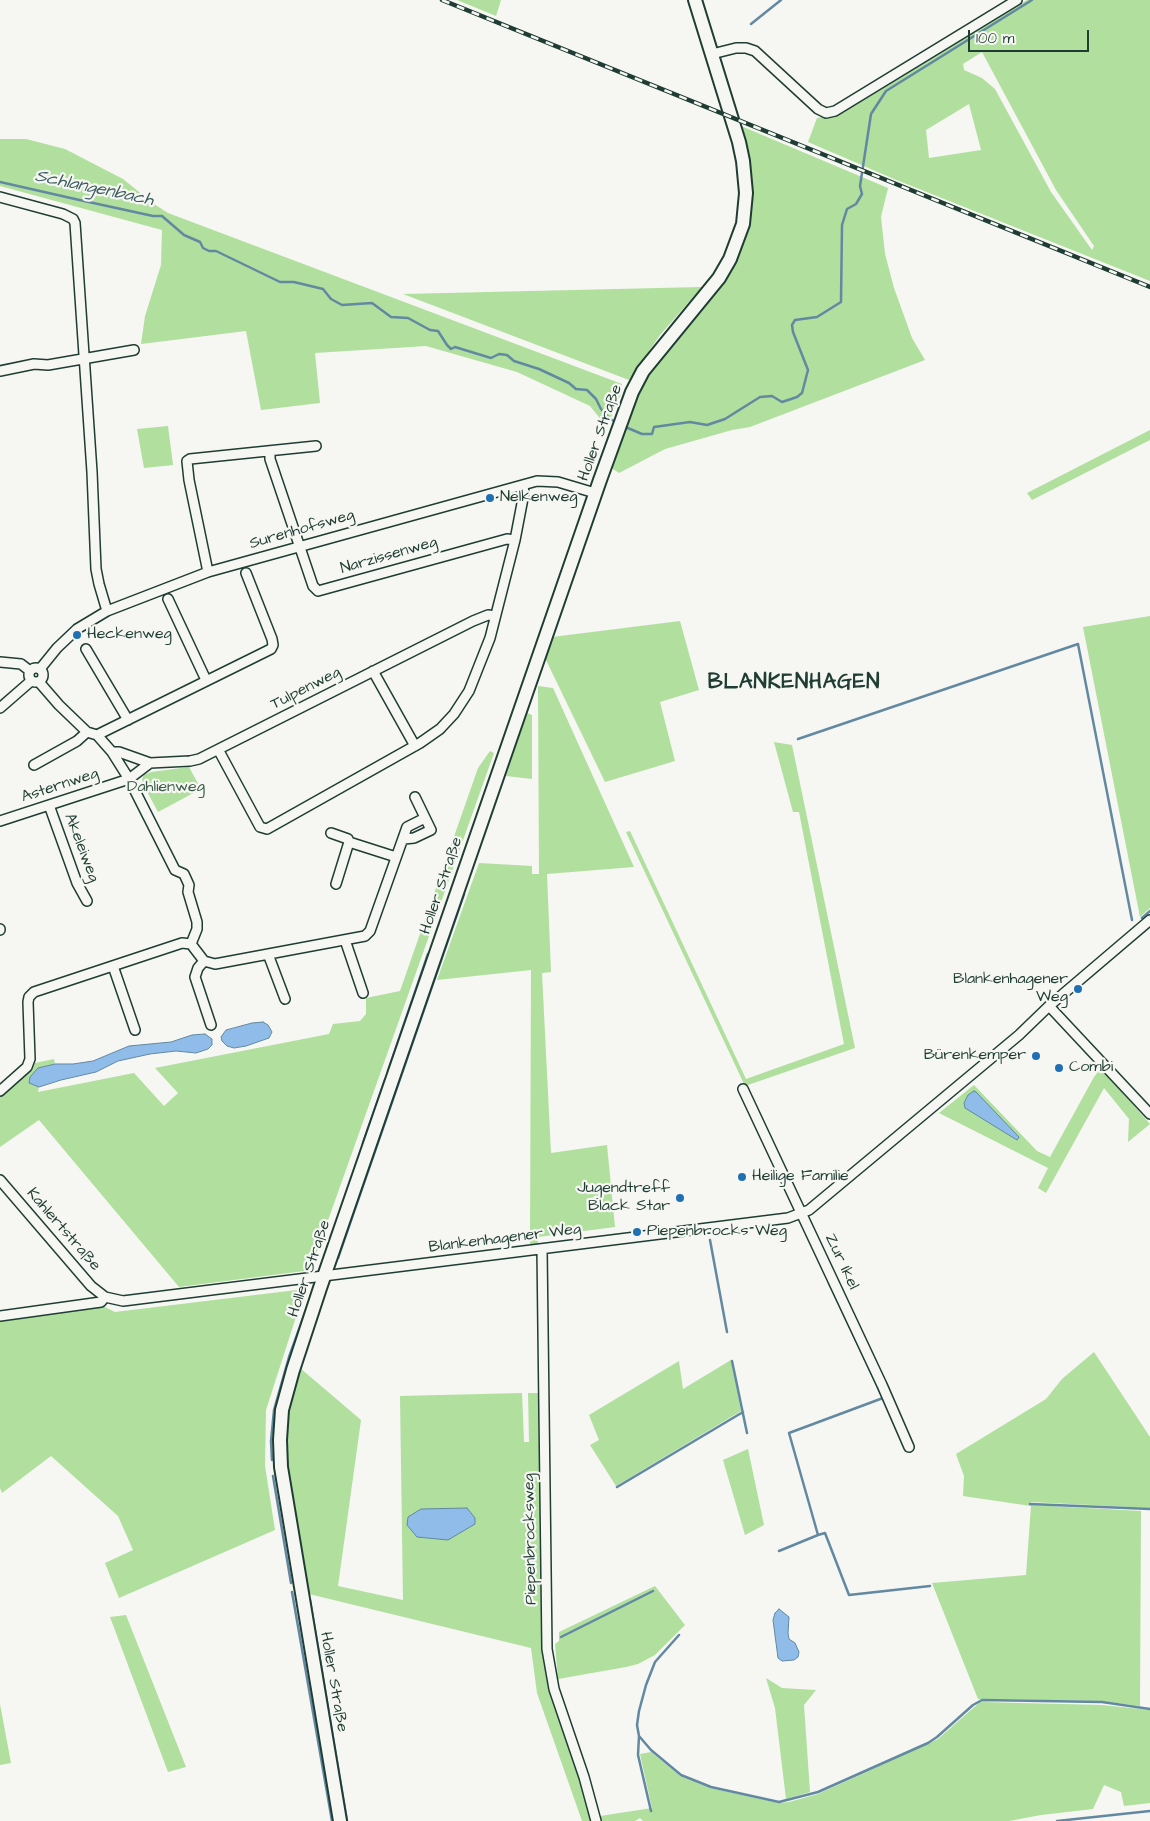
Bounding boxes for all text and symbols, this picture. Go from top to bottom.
scale bar [970,20,1091,52]
text: 100 m [976,28,1015,49]
water label: Schlangenbach [33,166,155,212]
street label: Holler Straße [575,382,627,484]
place label: Nelkenweg [500,488,578,508]
marker: Nelkenweg [484,492,496,504]
street label: Surenhofsweg [247,506,357,554]
street label: Narzissenweg [338,533,440,579]
place label: Heckenweg [87,625,172,645]
marker: Heckenweg [71,629,83,641]
street label: Tulpenweg [268,663,344,715]
district label: BLANKENHAGEN [706,671,882,697]
street label: Asternweg [19,764,101,808]
park label: Dahlienweg [127,778,205,798]
street label: Akeleiweg [59,811,103,885]
street label: Holler Straße [416,835,468,937]
place label: Blankenhagener Weg [953,970,1068,1008]
marker: Blankenhagener Weg [1072,983,1084,995]
place label: Bürenkemper [924,1046,1026,1066]
marker: Bürenkemper [1030,1050,1042,1062]
place label: Combi [1069,1058,1113,1078]
marker: Combi [1053,1062,1065,1074]
place label: Heilige Familie [752,1167,849,1187]
marker: Heilige Familie [736,1171,748,1183]
place label: Jugendtreff Black Star [577,1179,670,1217]
street label: Kahlertstraße [22,1185,104,1275]
marker: Jugendtreff Black Star [674,1192,686,1204]
street label: Holler Straße [284,1218,336,1320]
street label: Blankenhagener Weg [428,1220,582,1258]
place label: Piepenbrocks Weg [647,1222,787,1242]
marker: Piepenbrocks Weg [631,1226,643,1238]
street label: Zur Ikel [820,1231,862,1293]
street label: Piepenbrocksweg [520,1473,542,1605]
street label: Holler Straße [315,1630,351,1734]

